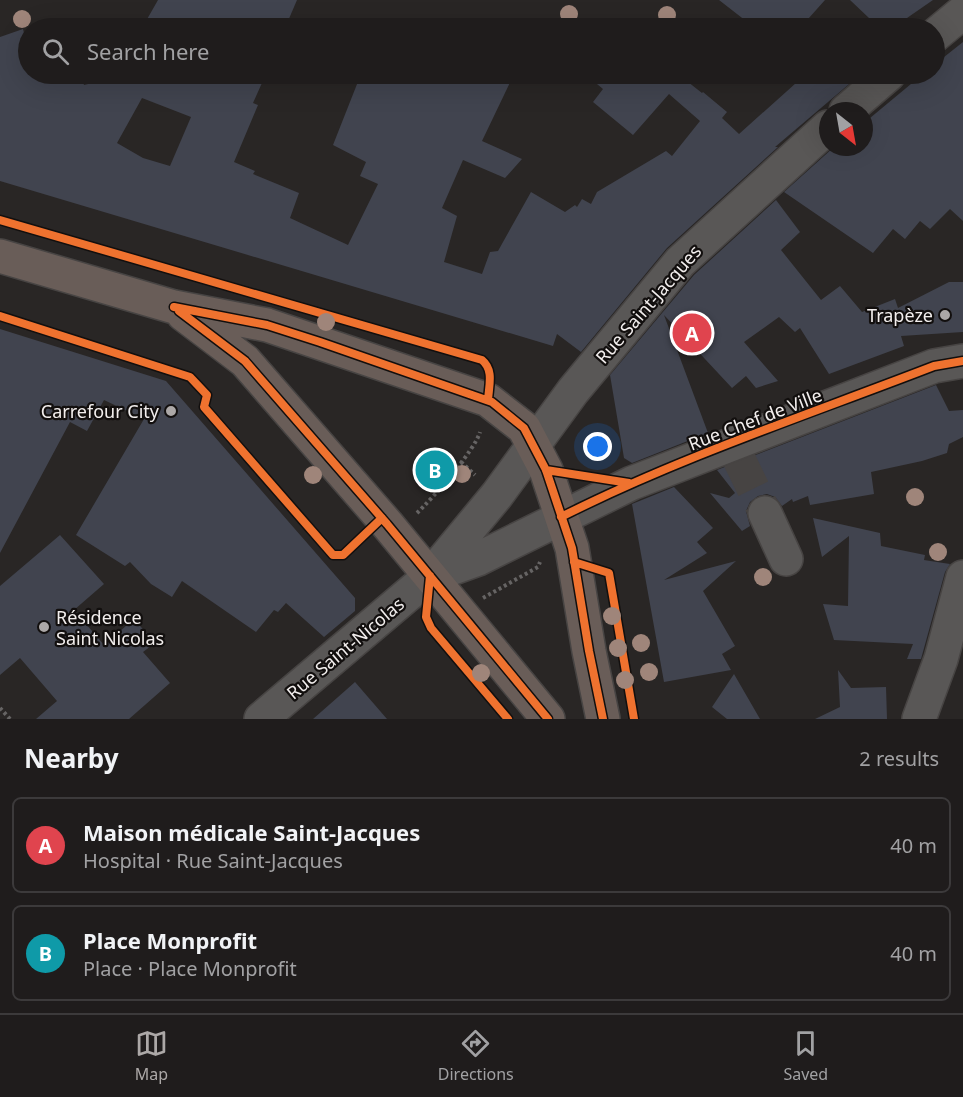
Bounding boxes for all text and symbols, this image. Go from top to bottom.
search box [18,18,945,84]
icon: search [39,35,72,68]
text: Search here [87,36,209,66]
north arrow [819,102,873,156]
street label: Rue Saint-Jacques [590,240,706,368]
place label: Trapèze [867,303,933,327]
marker: Trapèze [938,308,952,322]
pin: A [672,310,712,356]
street label: Rue Chef de Ville [685,382,825,456]
place label: Carrefour City [41,399,160,423]
marker: Carrefour City [164,404,178,418]
your location [583,432,612,461]
pin: B [416,448,454,492]
street label: Rue Saint-Nicolas [281,592,409,704]
place label: Résidence Saint Nicolas [56,605,164,650]
marker: Résidence Saint Nicolas [37,620,51,634]
text: Nearby [24,740,119,776]
text: 2 results [859,745,939,772]
text: Maison médicale Saint-Jacques [83,817,420,847]
text: A [39,832,52,859]
text: 40 m [890,832,937,859]
text: Hospital · Rue Saint-Jacques [83,847,343,874]
text: Place Monprofit [83,925,257,955]
text: B [39,940,52,967]
text: 40 m [890,940,937,967]
text: Place · Place Monprofit [83,955,297,982]
tab: Map [135,1027,168,1085]
tab: Directions [438,1027,514,1085]
tab: Saved [783,1027,828,1085]

